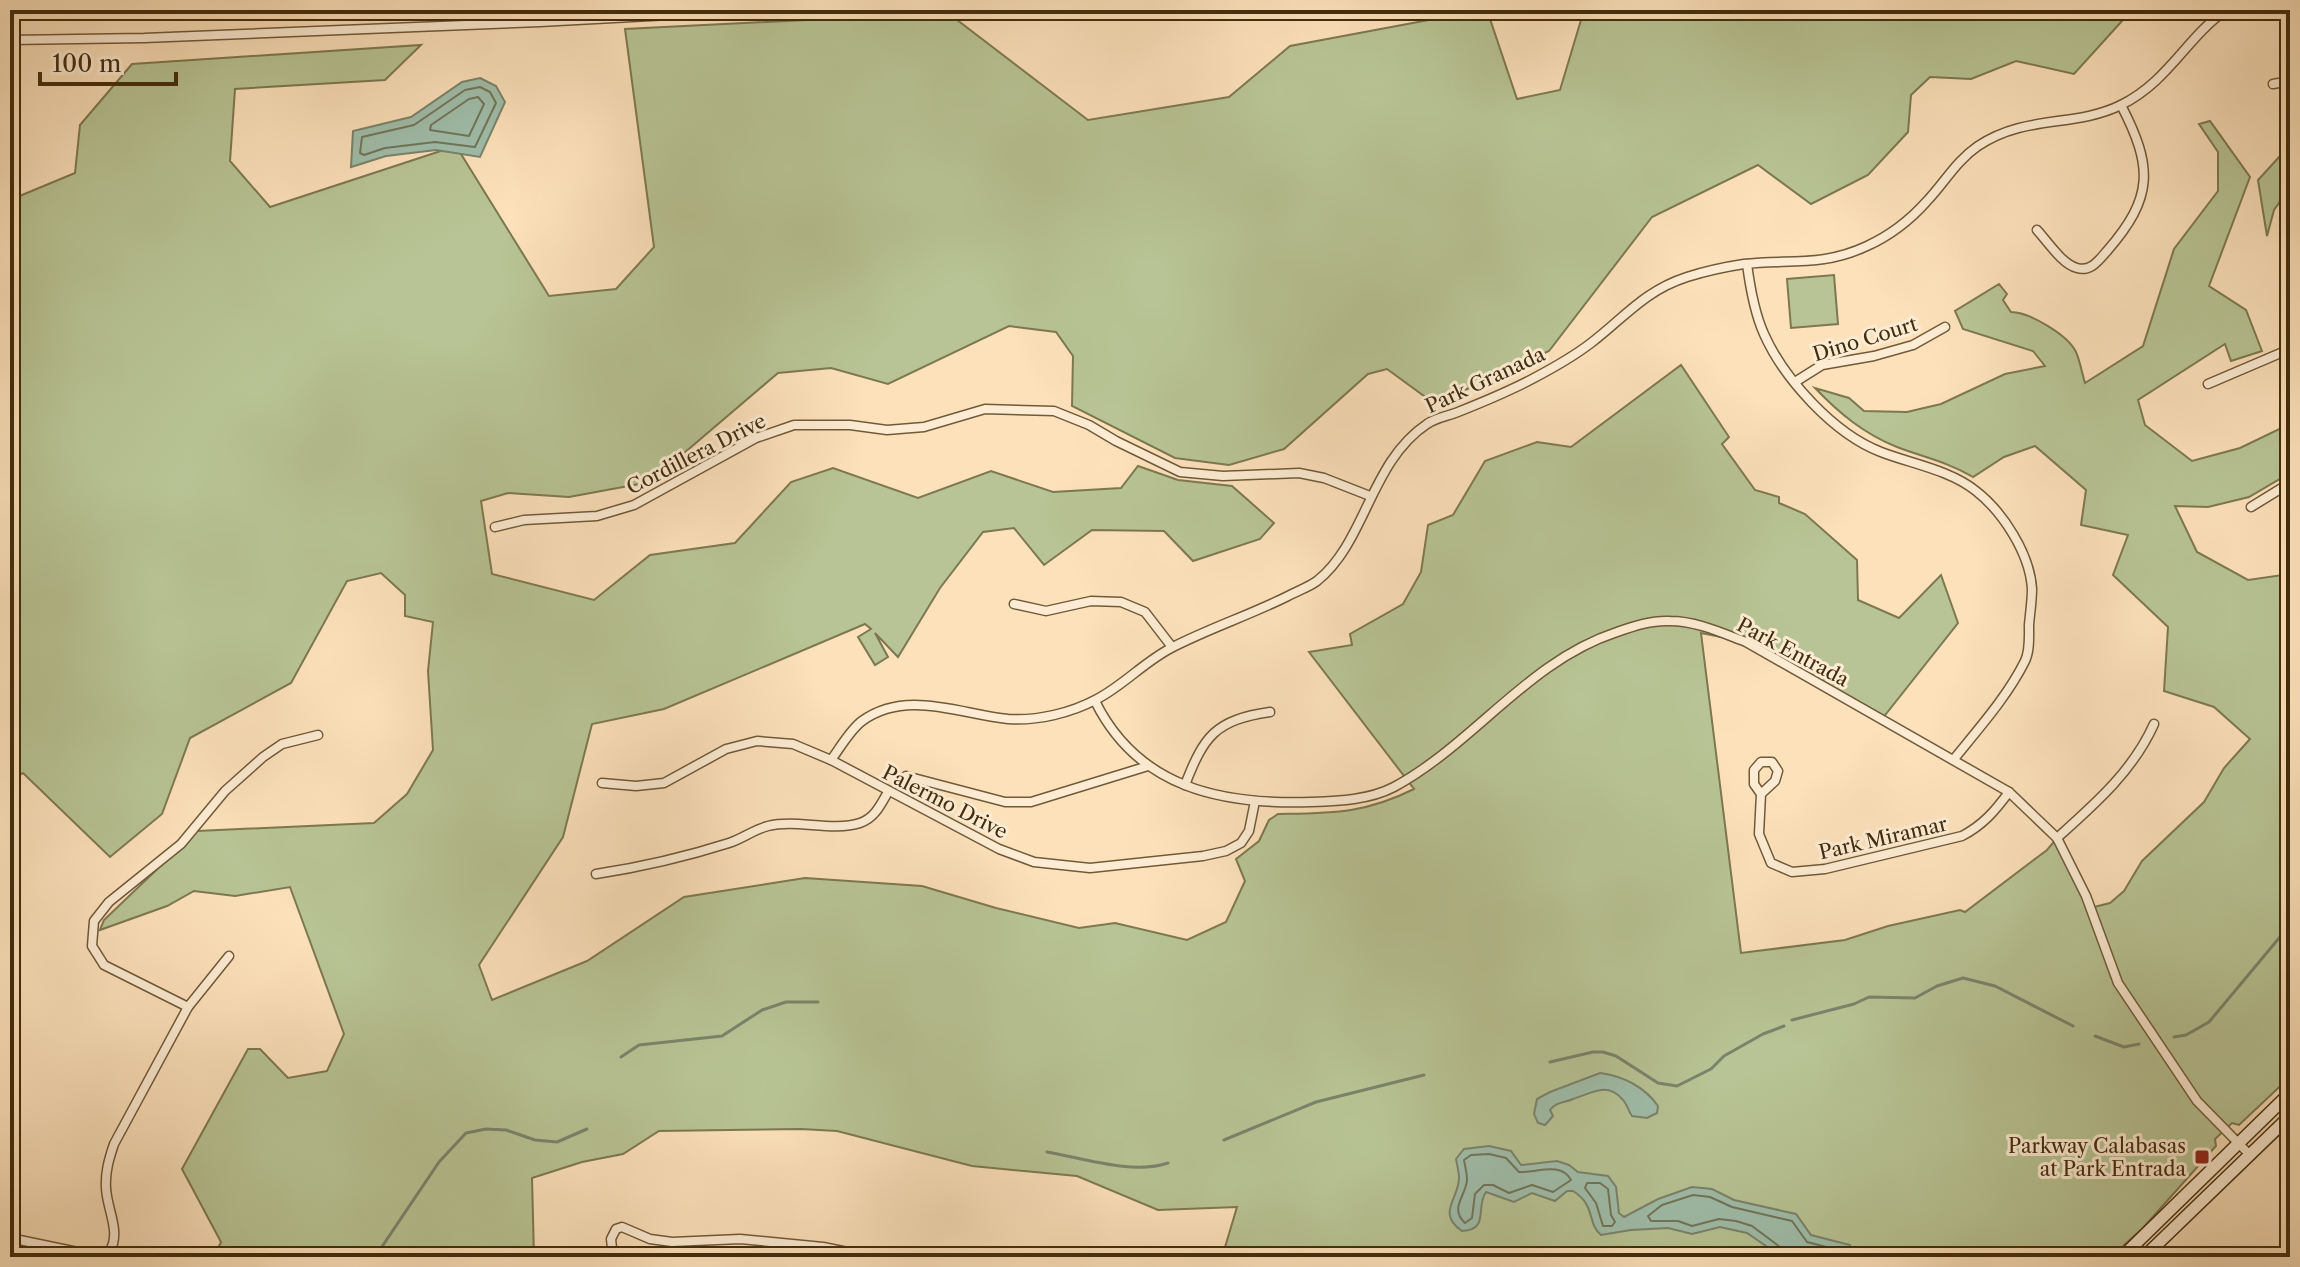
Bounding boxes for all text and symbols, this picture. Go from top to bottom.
scale bar [40,36,176,86]
text: 100 m [52,49,121,78]
street label: Dino Court [1810,312,1920,366]
street label: Park Granada [1421,342,1549,418]
street label: Cordillera Drive [622,409,770,499]
street label: Park Entrada [1733,612,1853,692]
street label: Palermo Drive [878,760,1012,844]
street label: Park Miramar [1816,811,1950,864]
place label: Parkway Calabasas at Park Entrada [2008,1134,2186,1181]
marker: Parkway Calabasas at Park Entrada [2193,1148,2211,1166]

